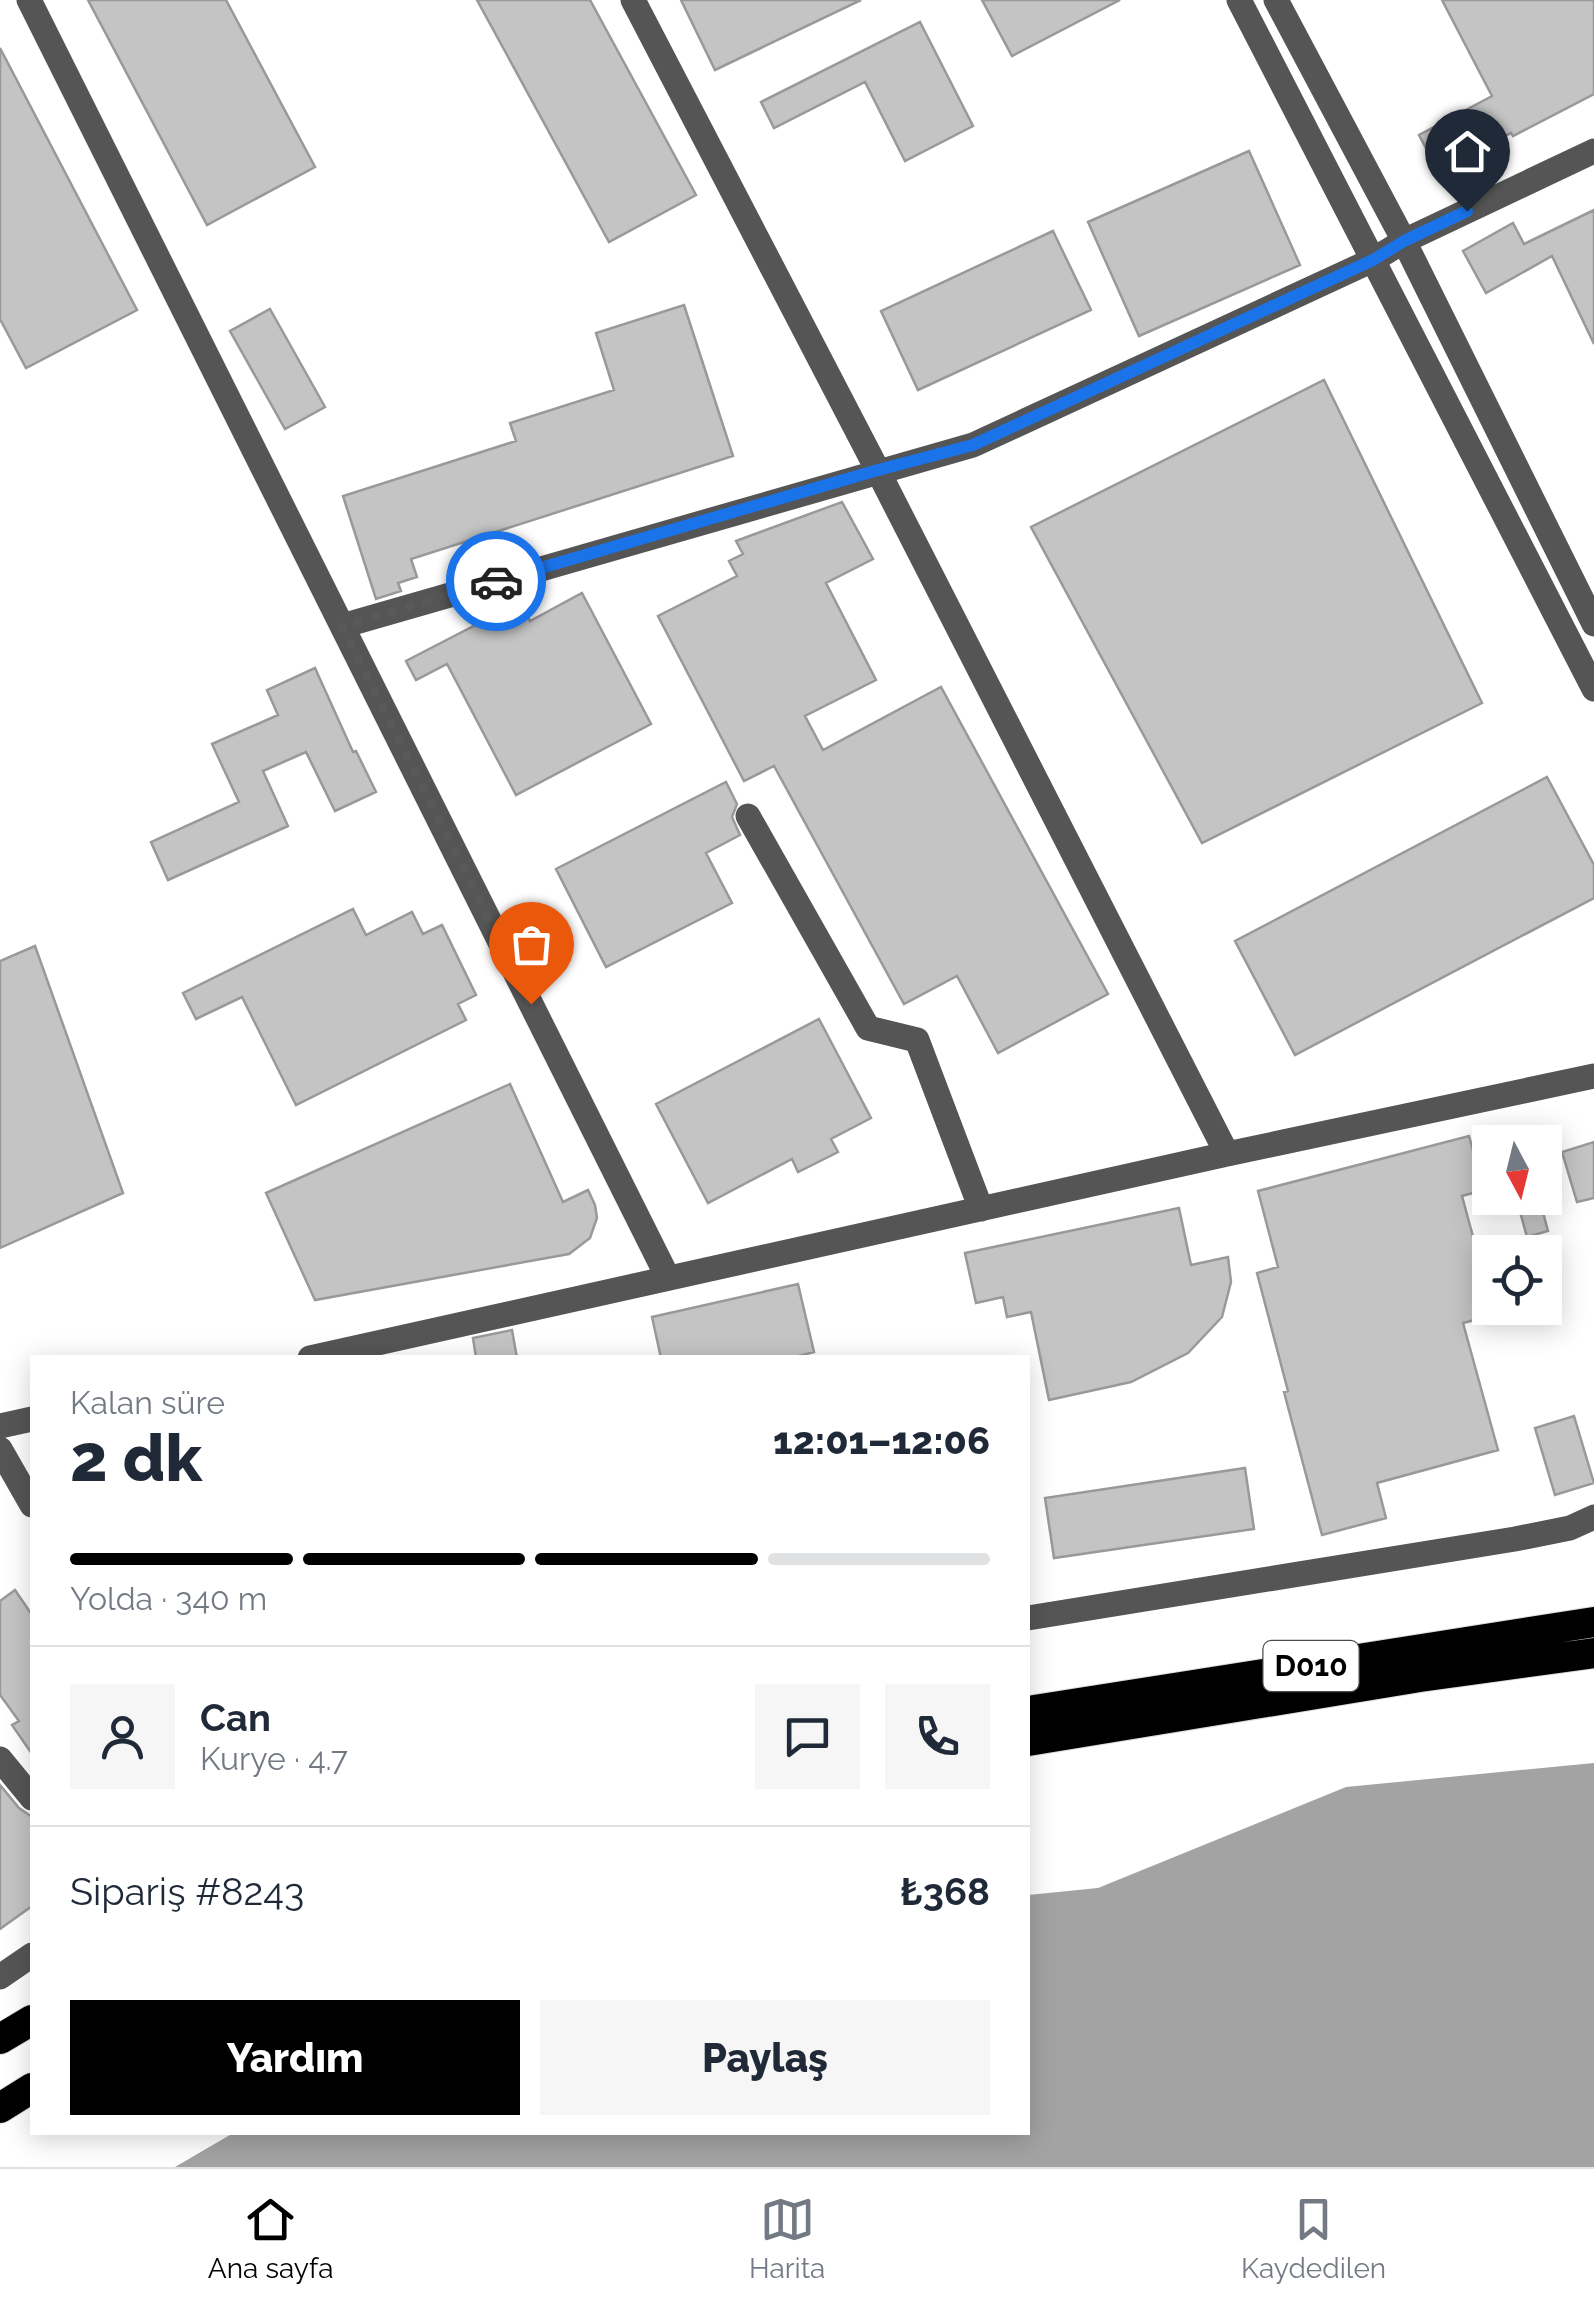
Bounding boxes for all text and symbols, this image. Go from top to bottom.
pin [1425,109,1510,212]
icon: home [1440,124,1495,179]
courier [446,531,546,631]
icon: car [469,554,524,609]
pin [489,902,574,1005]
icon: bag [504,917,559,972]
north arrow [1472,1125,1562,1215]
map controls [1472,1125,1562,1325]
button: locate [1472,1235,1562,1325]
text: Kalan süre [70,1384,225,1421]
text: 12:01–12:06 [773,1418,990,1463]
text: 2 dk [70,1420,202,1496]
text: Yolda · 340 m [70,1580,267,1617]
road number: D010 [1264,1641,1358,1691]
button: person [70,1684,175,1789]
button: chat [755,1684,860,1789]
button: phone [885,1684,990,1789]
text: Can [200,1695,271,1740]
text: Kurye · 4.7 [200,1740,348,1777]
text: Sipariş #8243 [70,1869,304,1914]
text: ₺368 [900,1869,990,1914]
button: Yardım [70,2000,520,2115]
button: Paylaş [540,2000,990,2115]
tab: Ana sayfa [208,2192,333,2285]
tab: Harita [749,2192,825,2285]
tab: Kaydedilen [1241,2192,1386,2285]

